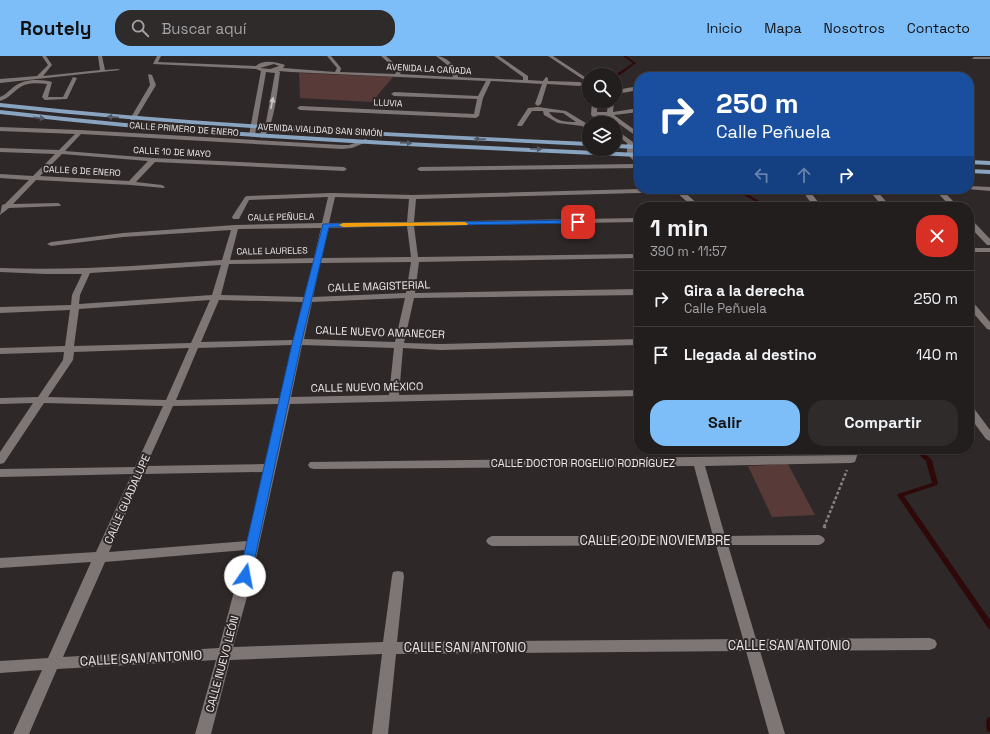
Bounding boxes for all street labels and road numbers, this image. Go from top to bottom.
street label: AVENIDA LA CAÑADA [386,61,472,77]
street label: LLUVIA [373,96,403,110]
street label: CALLE PRIMERO DE ENERO [129,119,239,139]
street label: AVENIDA VIALIDAD SAN SIMÓN [257,121,383,139]
street label: CALLE 10 DE MAYO [133,144,211,160]
street label: CALLE 6 DE ENERO [43,163,121,179]
street label: CALLE PEÑUELA [248,210,315,224]
street label: CALLE LAURELES [236,244,308,258]
street label: CALLE MAGISTERIAL [327,277,431,295]
street label: CALLE NUEVO AMANECER [315,323,445,341]
street label: CALLE NUEVO MÉXICO [311,379,423,395]
street label: CALLE GUADALUPE [101,452,153,546]
street label: CALLE DOCTOR ROGELIO RODRÍGUEZ [491,456,675,470]
street label: CALLE 20 DE NOVIEMBRE [579,532,731,549]
street label: CALLE NUEVO LEÓN [201,614,242,714]
street label: CALLE SAN ANTONIO [728,637,850,654]
street label: CALLE SAN ANTONIO [404,639,526,656]
street label: CALLE SAN ANTONIO [79,646,203,670]

